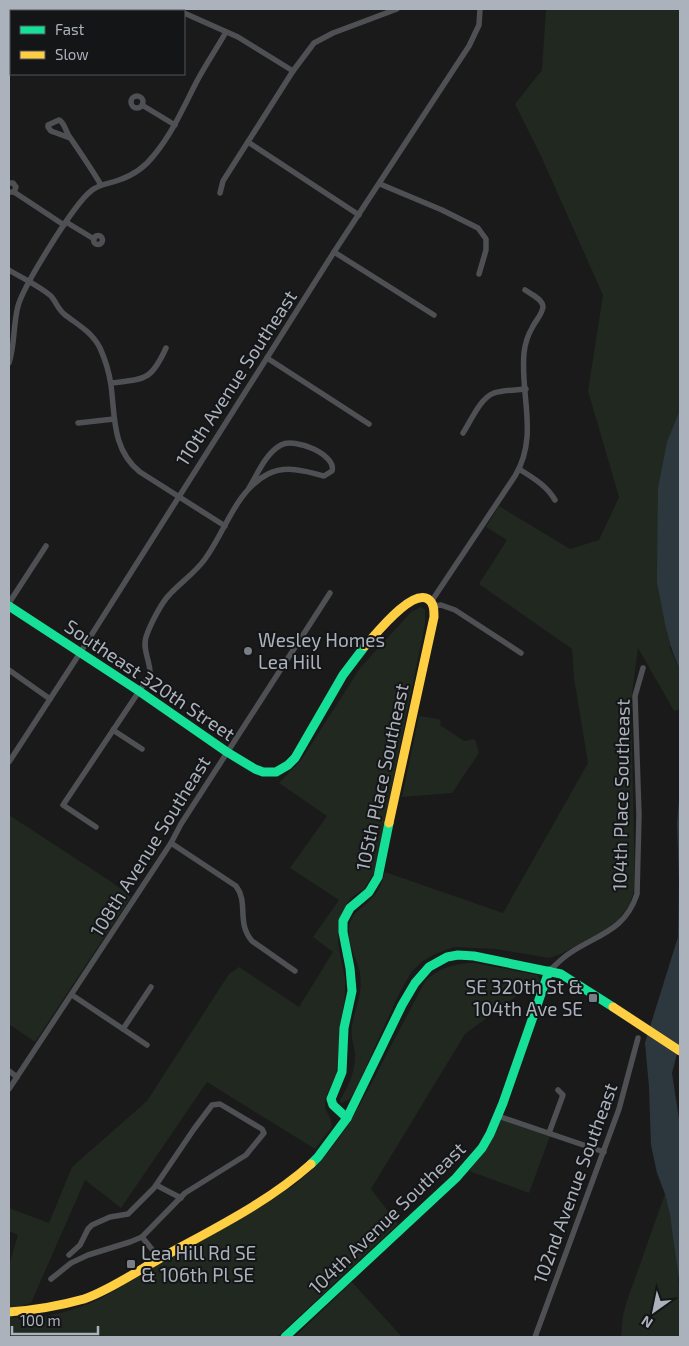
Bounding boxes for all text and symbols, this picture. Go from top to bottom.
legend [10,10,185,75]
text: Fast [55,20,85,38]
text: Slow [55,45,89,63]
street label: 110th Avenue Southeast [170,286,301,470]
street label: Southeast 320th Street [61,614,240,745]
place label: Wesley Homes Lea Hill [258,628,385,673]
marker: Wesley Homes Lea Hill [242,645,254,657]
street label: 105th Place Southeast [350,681,413,873]
street label: 104th Place Southeast [607,699,634,891]
street label: 108th Avenue Southeast [85,751,215,940]
place label: SE 320th St & 104th Ave SE [466,975,583,1020]
marker: SE 320th St & 104th Ave SE [587,992,599,1004]
street label: 102nd Avenue Southeast [528,1080,621,1286]
street label: 104th Avenue Southeast [304,1137,470,1298]
place label: Lea Hill Rd SE & 106th Pl SE [141,1241,256,1286]
marker: Lea Hill Rd SE & 106th Pl SE [125,1258,137,1270]
north arrow [629,1286,679,1336]
scale bar [12,1304,99,1336]
text: 100 m [20,1311,61,1329]
text: N [638,1312,656,1332]

